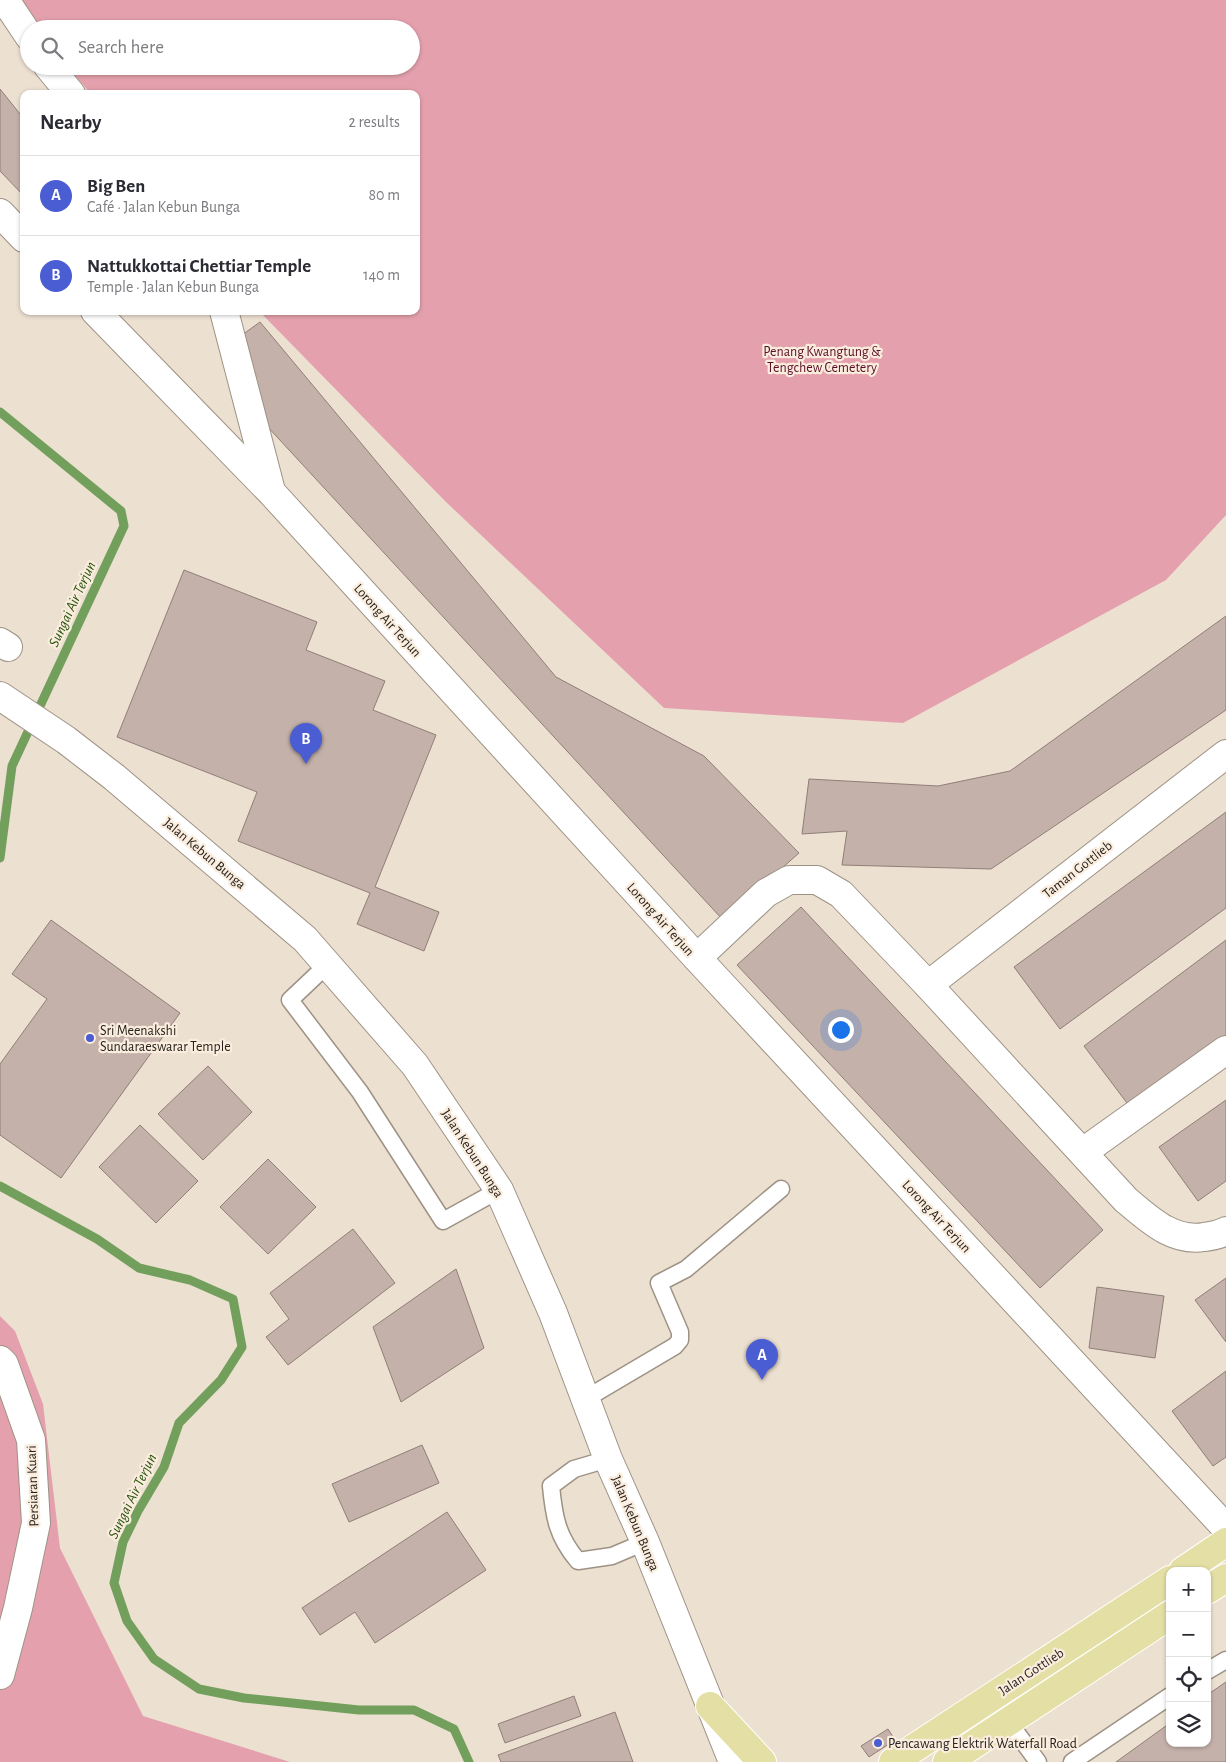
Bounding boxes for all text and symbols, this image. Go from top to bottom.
search box [20,20,420,75]
icon: search [38,34,66,62]
text: Search here [78,38,164,57]
text: Nearby [40,112,101,133]
text: 2 results [348,114,400,130]
text: Big Ben [87,177,145,196]
text: A [51,187,61,203]
text: 80 m [369,187,400,203]
text: Café · Jalan Kebun Bunga [87,199,240,215]
text: Nattukkottai Chettiar Temple [87,257,311,276]
text: B [51,267,61,283]
text: 140 m [363,267,400,283]
text: Temple · Jalan Kebun Bunga [87,279,259,295]
park label: Penang Kwangtung & Tengchew Cemetery [763,345,881,375]
water label: Sungai Air Terjun [46,559,99,649]
street label: Lorong Air Terjun [351,581,424,660]
pin: B [290,723,322,764]
street label: Jalan Kebun Bunga [161,816,248,892]
street label: Taman Gottlieb [1040,838,1115,901]
street label: Lorong Air Terjun [624,880,697,959]
your location [828,1017,854,1043]
place label: Sri Meenakshi Sundaraeswarar Temple [100,1024,231,1054]
marker: Sri Meenakshi Sundaraeswarar Temple [84,1032,96,1044]
street label: Jalan Kebun Bunga [438,1107,506,1201]
street label: Lorong Air Terjun [899,1178,973,1256]
pin: A [746,1339,778,1380]
street label: Persiaran Kuari [25,1445,41,1527]
water label: Sungai Air Terjun [105,1451,159,1541]
street label: Jalan Kebun Bunga [609,1474,662,1574]
map controls [1166,1567,1211,1747]
button: + [1166,1567,1211,1612]
button: − [1166,1612,1211,1657]
street label: Jalan Gottlieb [997,1646,1067,1698]
button: locate [1166,1657,1211,1702]
button: layers [1166,1702,1211,1747]
marker: Pencawang Elektrik Waterfall Road [872,1737,884,1749]
place label: Pencawang Elektrik Waterfall Road [888,1737,1077,1751]

